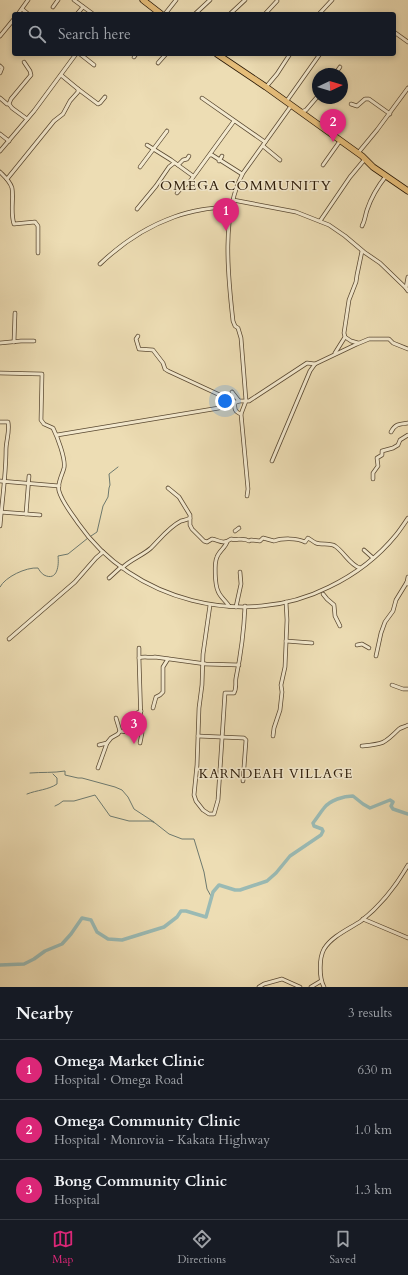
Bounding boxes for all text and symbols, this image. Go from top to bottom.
search box [12,12,396,56]
icon: search [26,23,48,45]
text: Search here [58,24,131,44]
north arrow [312,68,348,104]
pin: 2 [320,109,346,142]
district label: OMEGA COMMUNITY [160,176,332,195]
pin: 1 [213,198,239,231]
your location [215,391,235,411]
pin: 3 [121,711,147,744]
district label: KARNDEAH VILLAGE [199,765,353,783]
text: Nearby [16,1002,73,1025]
text: 3 results [348,1004,392,1022]
text: Omega Market Clinic [54,1051,204,1071]
text: 1 [26,1061,32,1079]
text: 630 m [358,1061,392,1079]
text: Hospital · Omega Road [54,1071,183,1089]
text: Omega Community Clinic [54,1111,240,1131]
text: 2 [26,1121,32,1139]
text: 1.0 km [354,1121,392,1139]
text: Hospital · Monrovia - Kakata Highway [54,1131,270,1149]
text: Bong Community Clinic [54,1171,227,1191]
text: 3 [26,1181,32,1199]
text: 1.3 km [354,1181,392,1199]
text: Hospital [54,1191,100,1209]
tab: Map [52,1228,74,1267]
tab: Directions [177,1228,226,1267]
tab: Saved [330,1228,356,1267]

